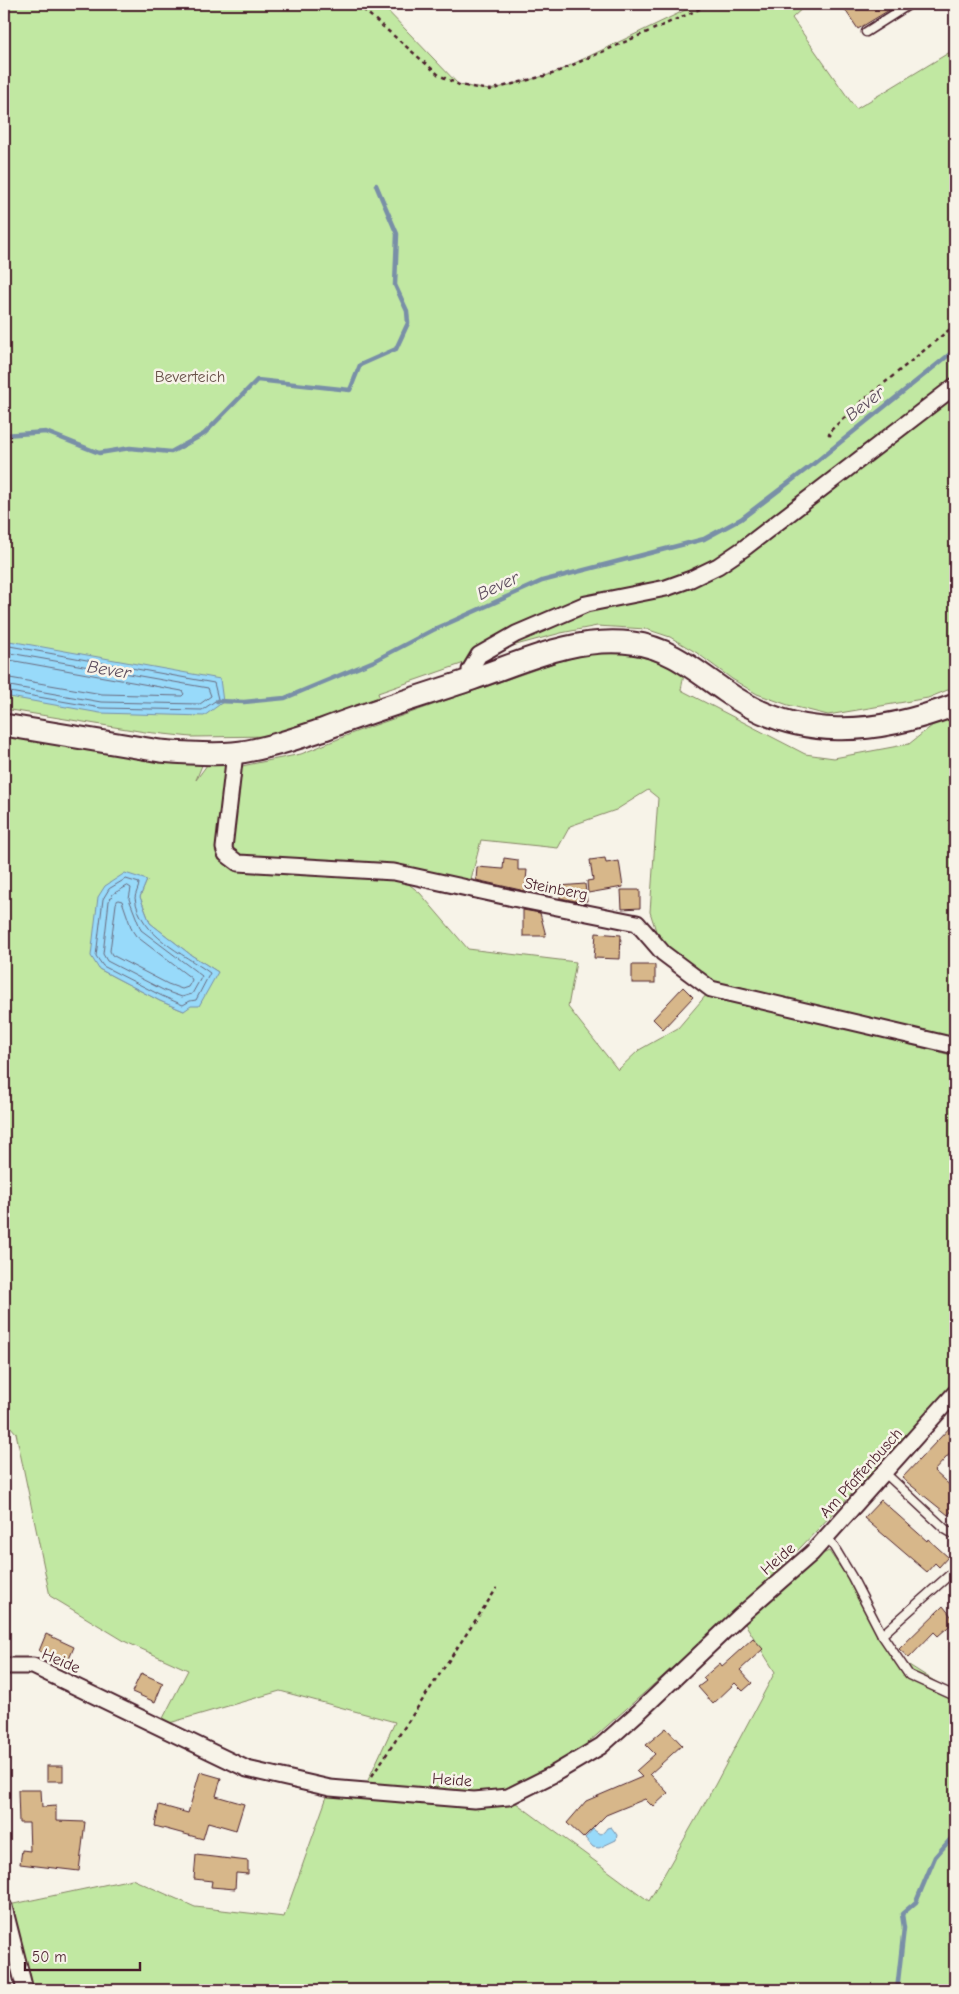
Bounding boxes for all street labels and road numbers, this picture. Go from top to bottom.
street label: Steinberg [523,874,589,904]
street label: Am Pfaffenbusch [816,1424,906,1522]
street label: Heide [757,1539,799,1579]
street label: Heide [39,1645,83,1677]
street label: Heide [432,1770,472,1790]

